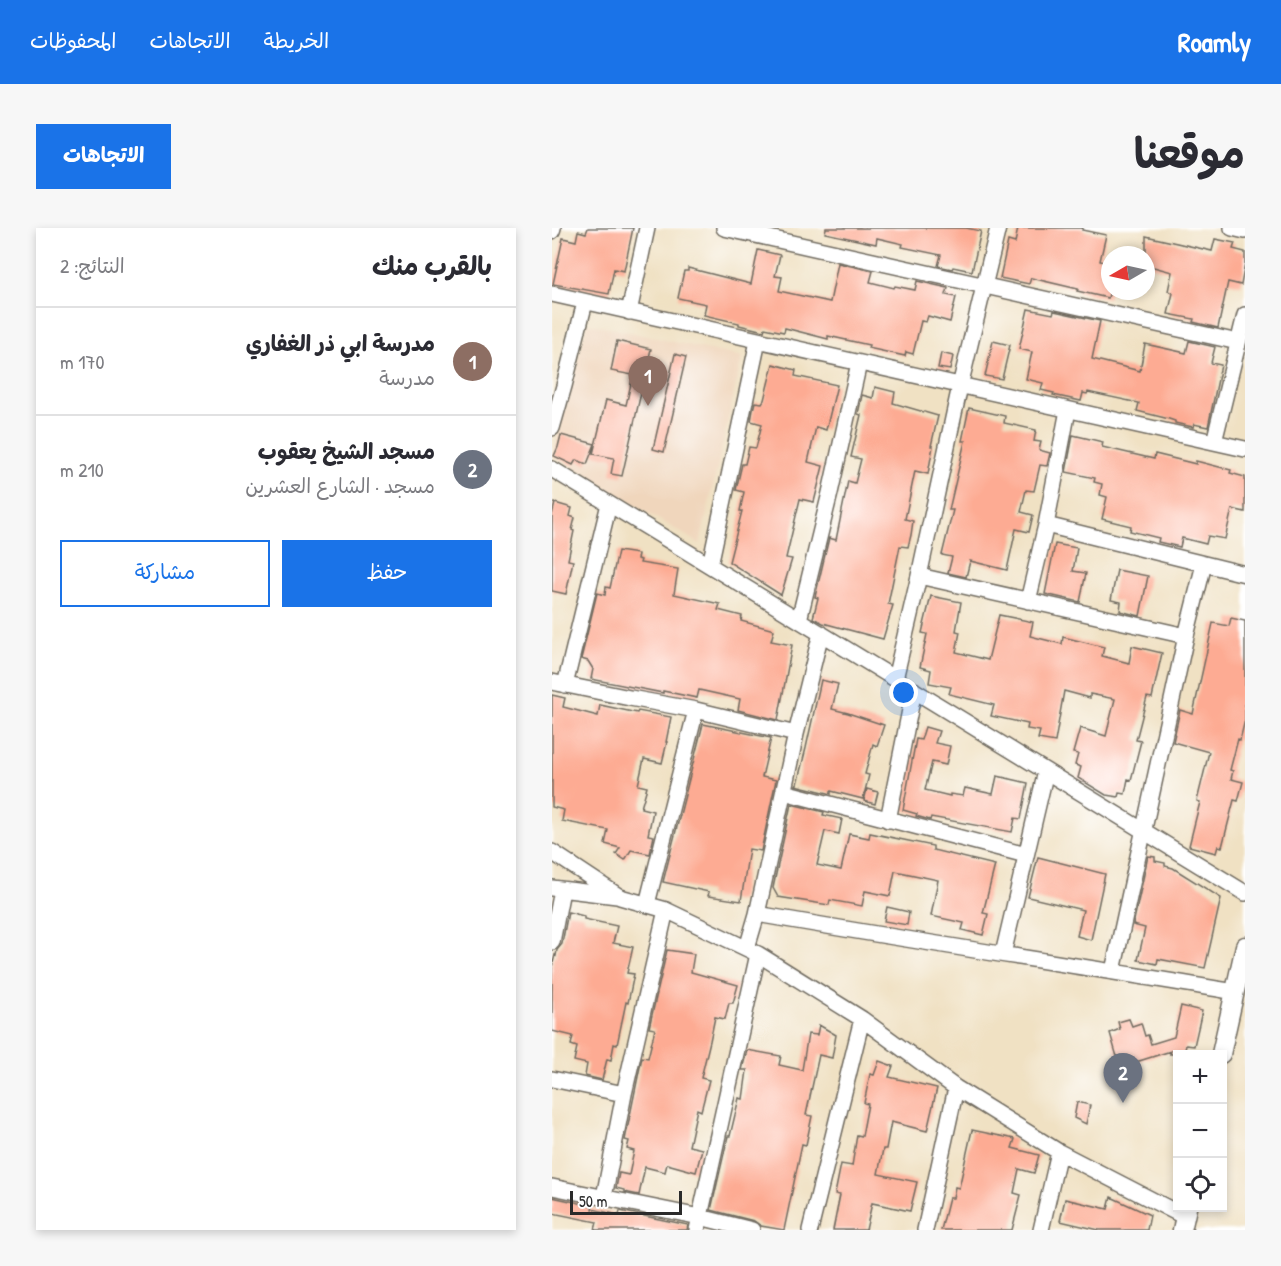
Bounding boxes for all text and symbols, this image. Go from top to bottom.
text: Roamly [1178,23,1251,61]
text: المحفوظات [30,26,116,55]
text: الاتجاهات [149,26,231,55]
text: الخريطة [264,26,329,55]
button: الاتجاهات [36,124,171,189]
text: موقعنا [1134,124,1245,181]
north arrow [1101,246,1155,300]
text: بالقرب منك [372,248,492,283]
text: النتائج: 2 [60,252,125,279]
text: مدرسة ابي ذر الغفاري [246,328,435,358]
text: 170 m [60,348,104,375]
text: 1 [469,348,476,375]
pin: 1 [628,356,668,406]
text: مدرسة [379,364,435,391]
text: مسجد الشيخ يعقوب [258,436,435,466]
text: 210 m [60,456,104,483]
text: 2 [468,456,477,483]
text: مسجد · الشارع العشرين [245,472,435,499]
button: مشاركة [60,540,270,607]
button: حفظ [282,540,492,607]
your location [889,678,918,707]
map controls [1173,1050,1227,1212]
button: + [1173,1050,1227,1104]
pin: 2 [1104,1054,1142,1103]
button: − [1173,1104,1227,1158]
button: locate [1173,1158,1227,1212]
scale bar [570,1188,682,1216]
text: 50 m [579,1190,608,1212]

